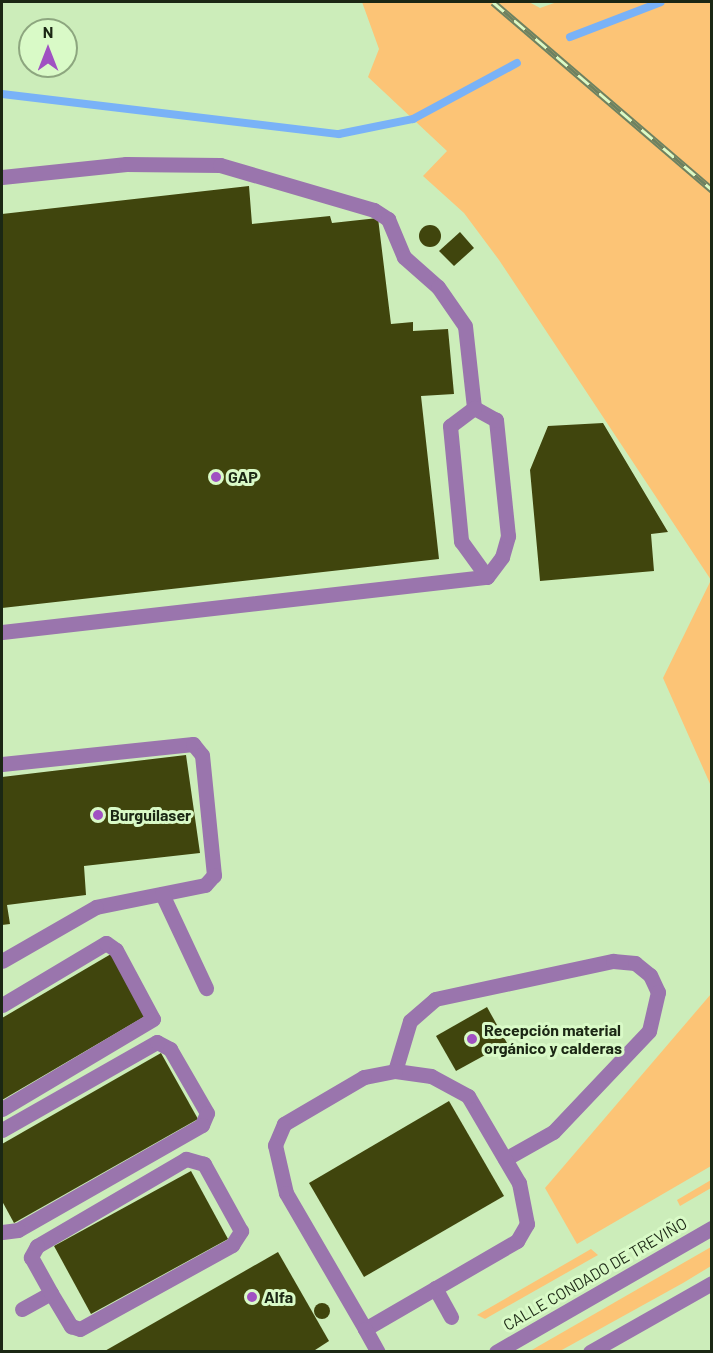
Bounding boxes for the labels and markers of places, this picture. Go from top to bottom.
place label: GAP [228,467,258,487]
marker: GAP [209,470,223,484]
place label: Burguilaser [110,805,191,825]
marker: Burguilaser [91,808,105,822]
place label: Recepción material orgánico y calderas [484,1020,622,1058]
marker: Recepción material orgánico y calderas [465,1032,479,1046]
place label: Alfa [264,1287,293,1307]
marker: Alfa [245,1290,259,1304]

